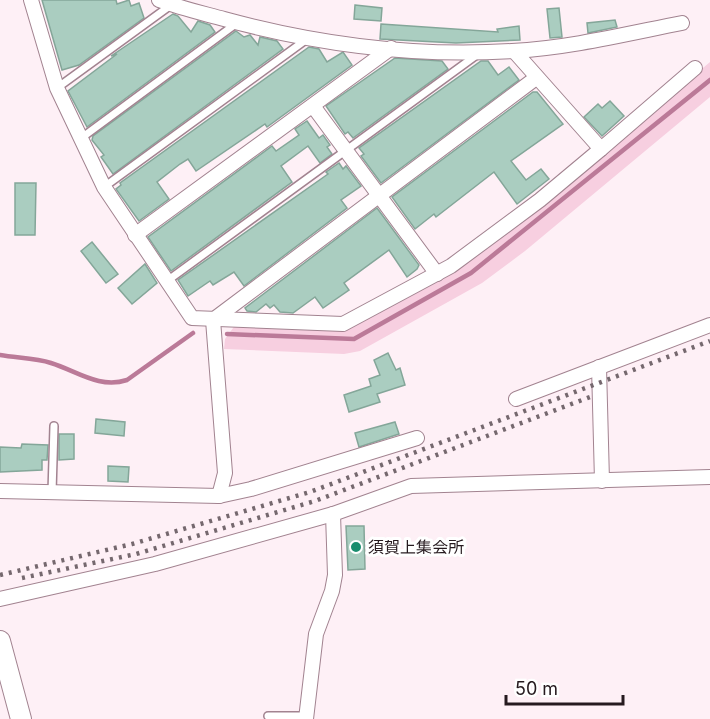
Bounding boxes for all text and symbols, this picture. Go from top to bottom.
place label: 須賀上集会所 [368,537,464,557]
marker: 須賀上集会所 [349,540,363,554]
scale bar [506,668,623,706]
text: 50 m [515,678,558,699]

